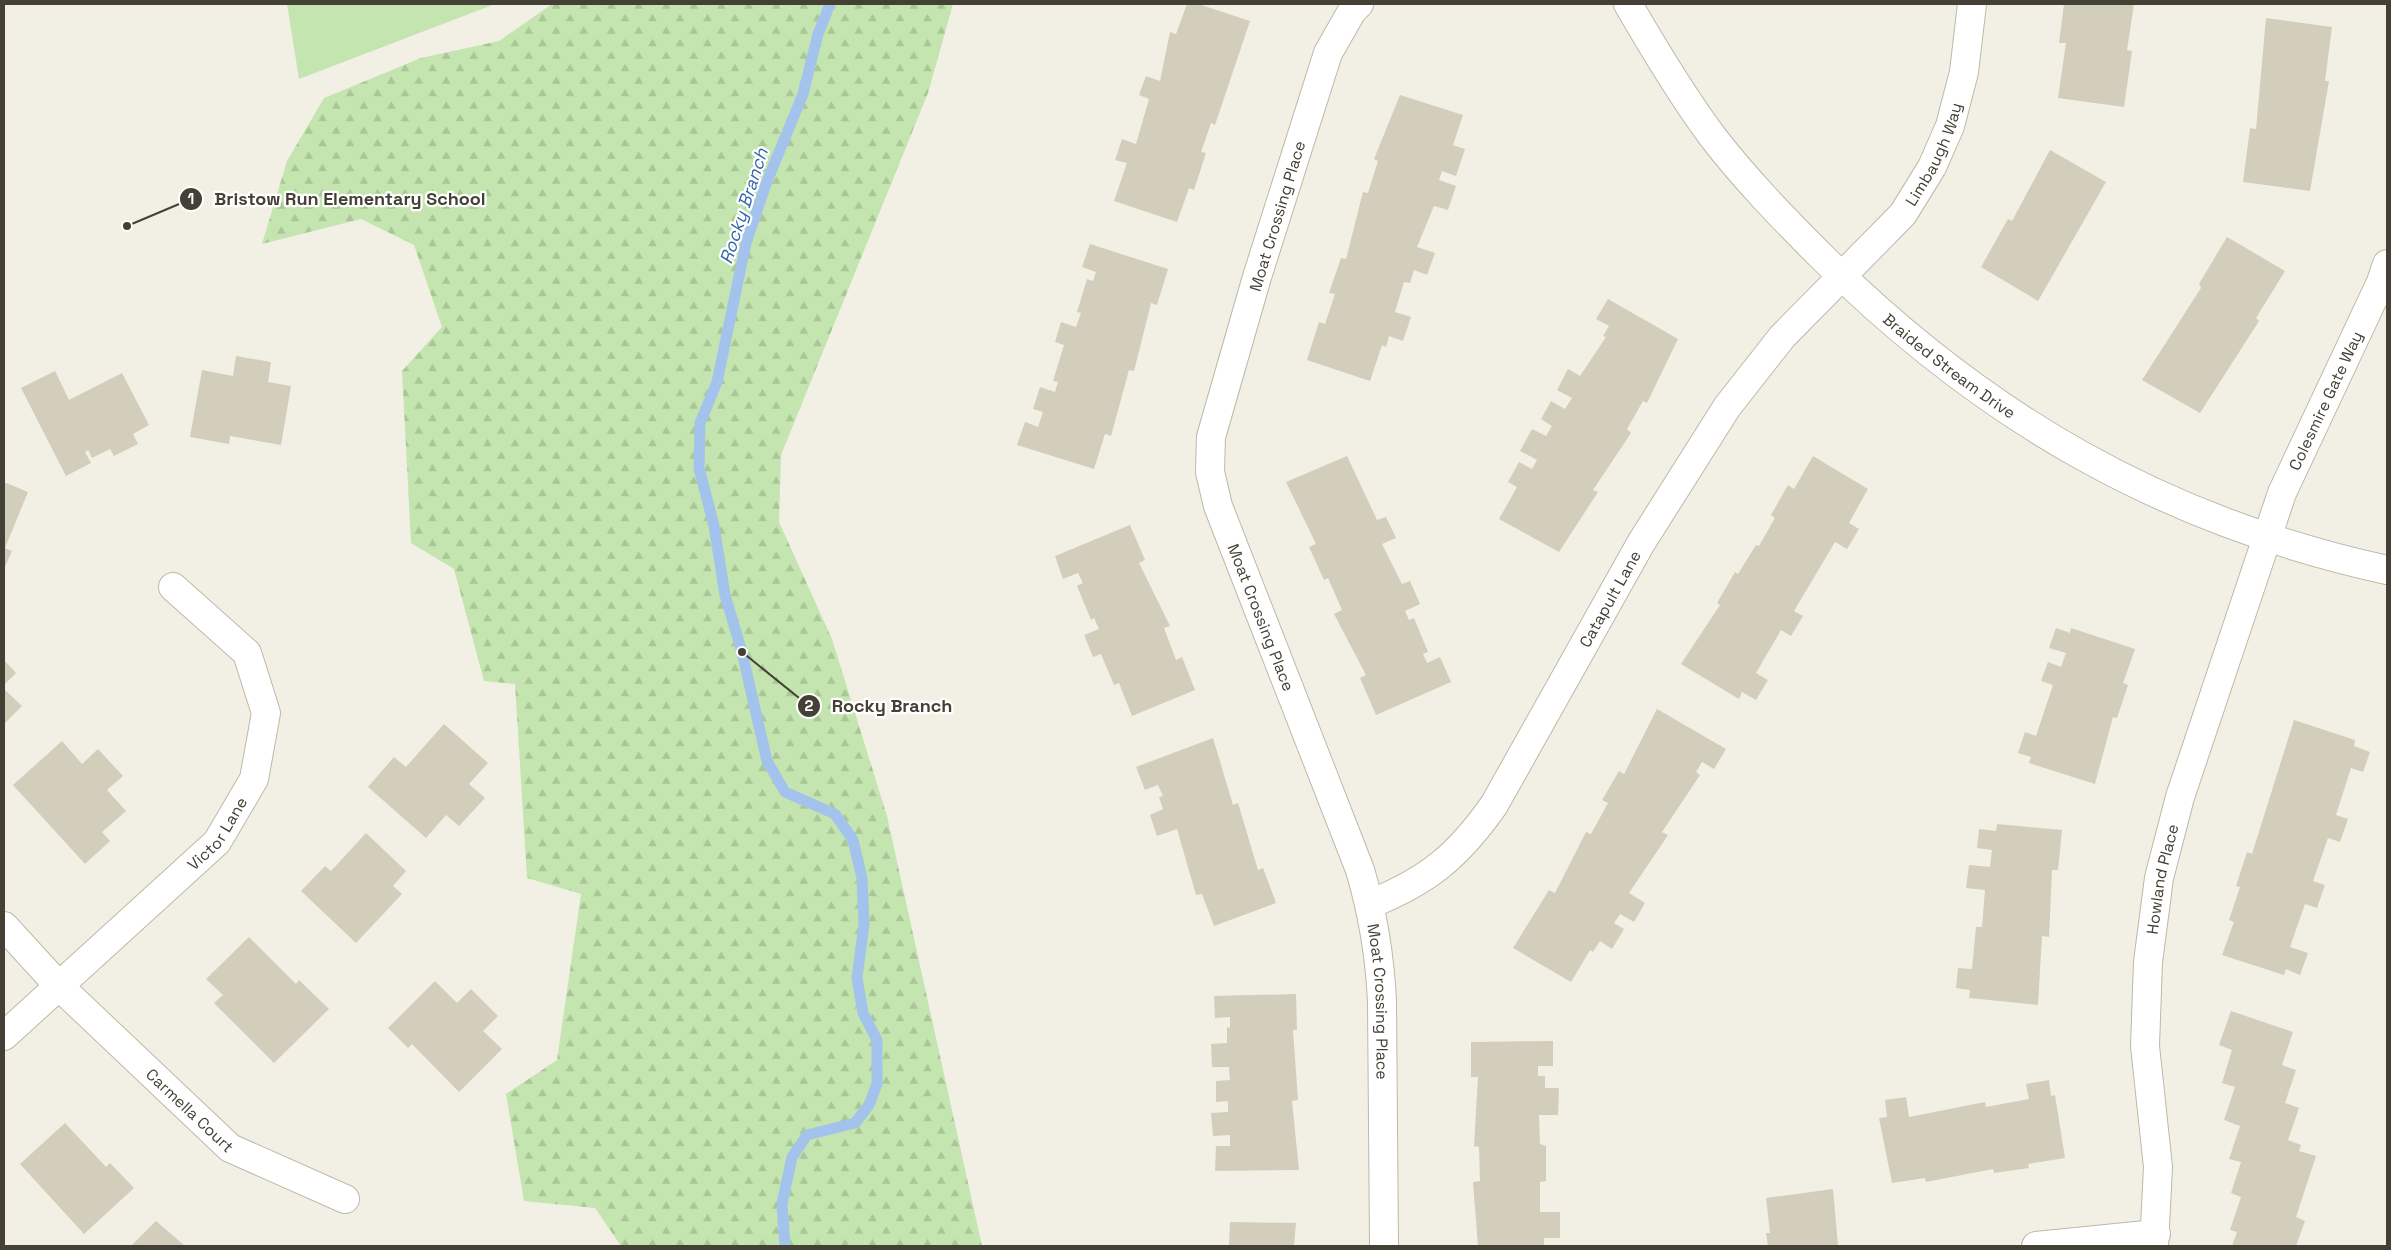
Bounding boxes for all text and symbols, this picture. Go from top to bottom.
street label: Limbaugh Way [1901,100,1967,210]
street label: Moat Crossing Place [1245,138,1310,294]
water label: Rocky Branch [714,144,773,267]
callout: Bristow Run Elementary School [179,182,495,215]
text: Bristow Run Elementary School [214,187,486,210]
text: 1 [188,189,194,208]
street label: Braided Stream Drive [1878,309,2020,424]
street label: Colesmire Gate Way [2284,328,2368,474]
street label: Moat Crossing Place [1223,541,1299,694]
street label: Catapult Lane [1575,547,1646,651]
callout: Rocky Branch [796,690,962,723]
text: Rocky Branch [832,694,952,717]
text: 2 [805,696,814,715]
street label: Victor Lane [183,793,252,875]
street label: Howland Place [2142,822,2184,936]
street label: Moat Crossing Place [1362,922,1393,1080]
street label: Carmella Court [141,1064,238,1157]

